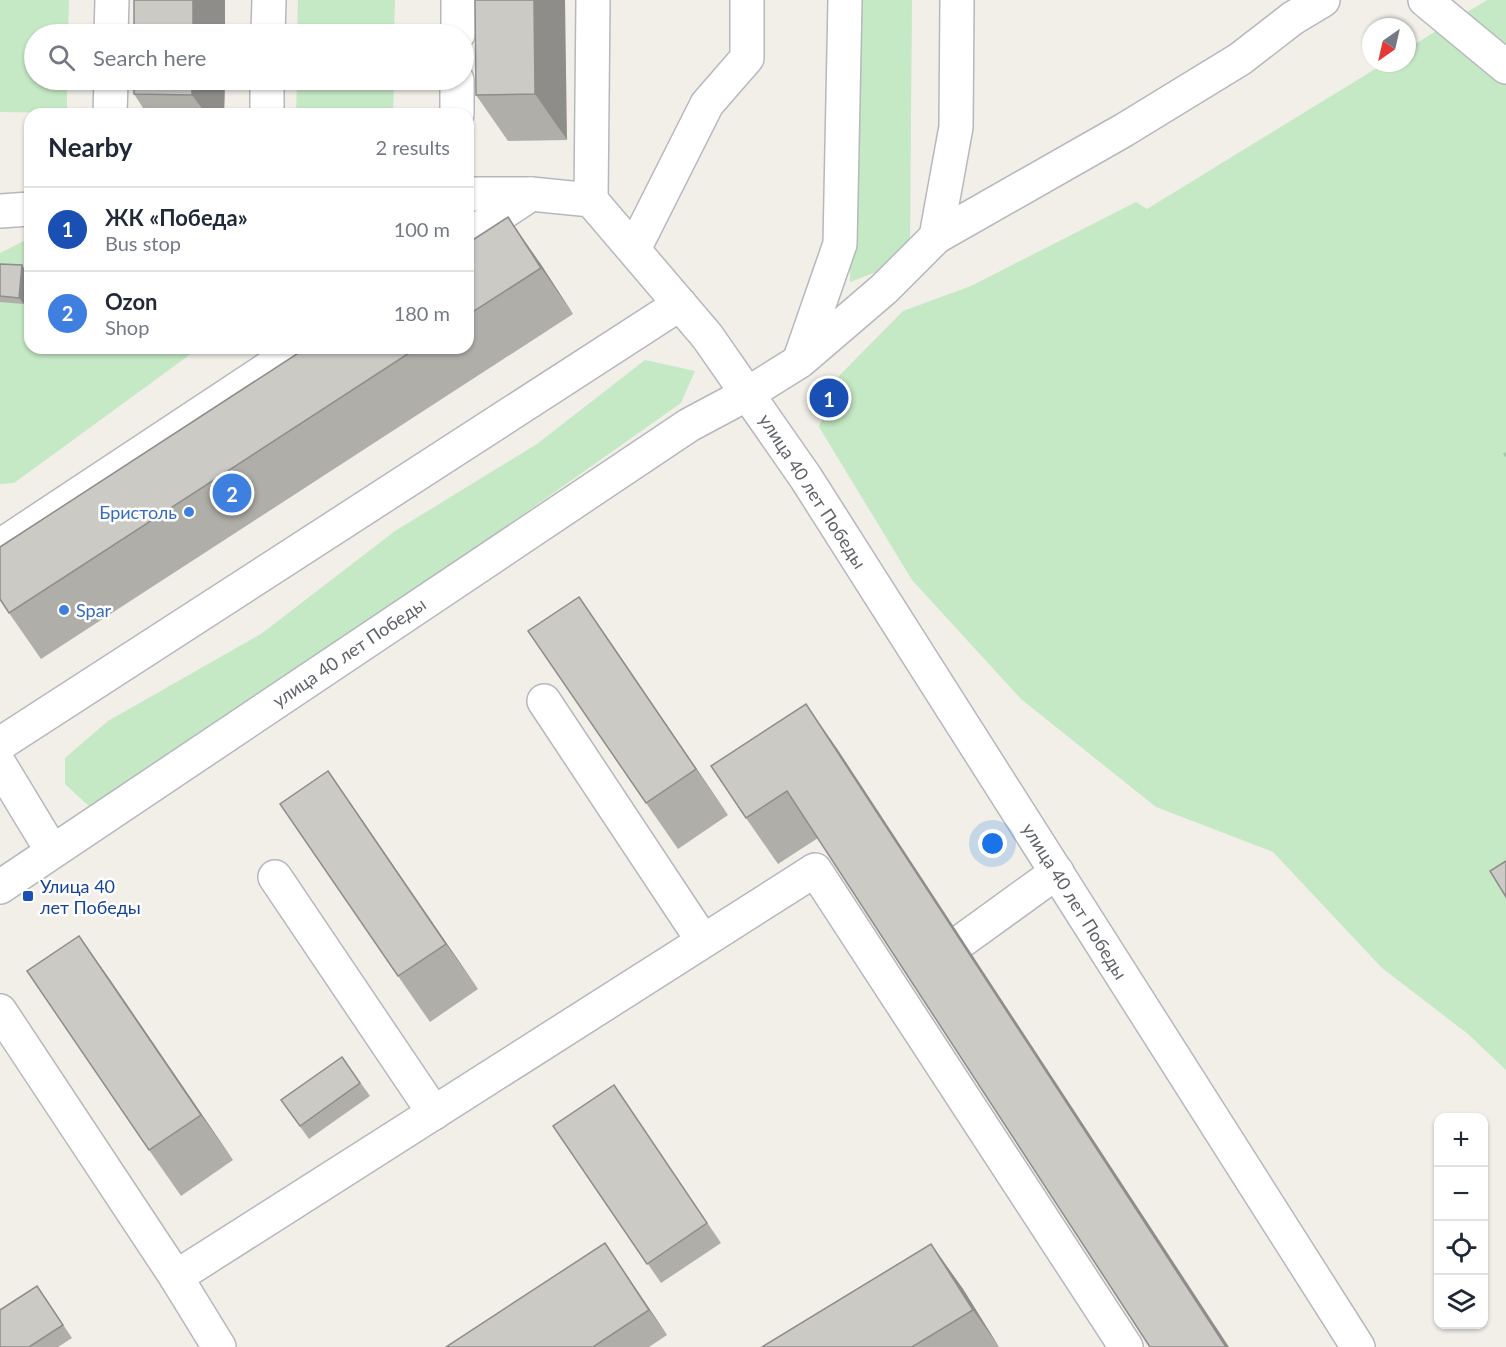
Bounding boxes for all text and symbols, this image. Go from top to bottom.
north arrow [1362,18,1416,72]
search box [24,24,474,90]
icon: search [45,41,78,74]
text: Search here [93,44,206,71]
text: Nearby [48,131,133,163]
text: 2 results [375,135,450,159]
text: ЖК «Победа» [105,204,248,231]
text: 1 [62,217,73,241]
text: 100 m [394,217,450,241]
text: Bus stop [105,231,181,255]
text: Ozon [105,288,158,315]
text: 2 [62,301,73,325]
text: 180 m [394,301,450,325]
text: Shop [105,315,149,339]
pin: 1 [810,376,848,420]
street label: улица 40 лет Победы [755,409,871,573]
pin: 2 [212,470,252,516]
place label: Бристоль [99,501,177,523]
marker: Бристоль [182,505,196,519]
street label: улица 40 лет Победы [268,593,430,711]
place label: Spar [76,599,112,621]
marker: Spar [57,603,71,617]
street label: улица 40 лет Победы [1018,819,1132,983]
your location [978,829,1007,858]
place label: Улица 40 лет Победы [40,875,141,918]
marker: Улица 40 лет Победы [21,889,35,903]
map controls [1434,1113,1488,1329]
button: + [1434,1113,1488,1167]
button: − [1434,1167,1488,1221]
button: locate [1434,1221,1488,1275]
button: layers [1434,1275,1488,1329]

